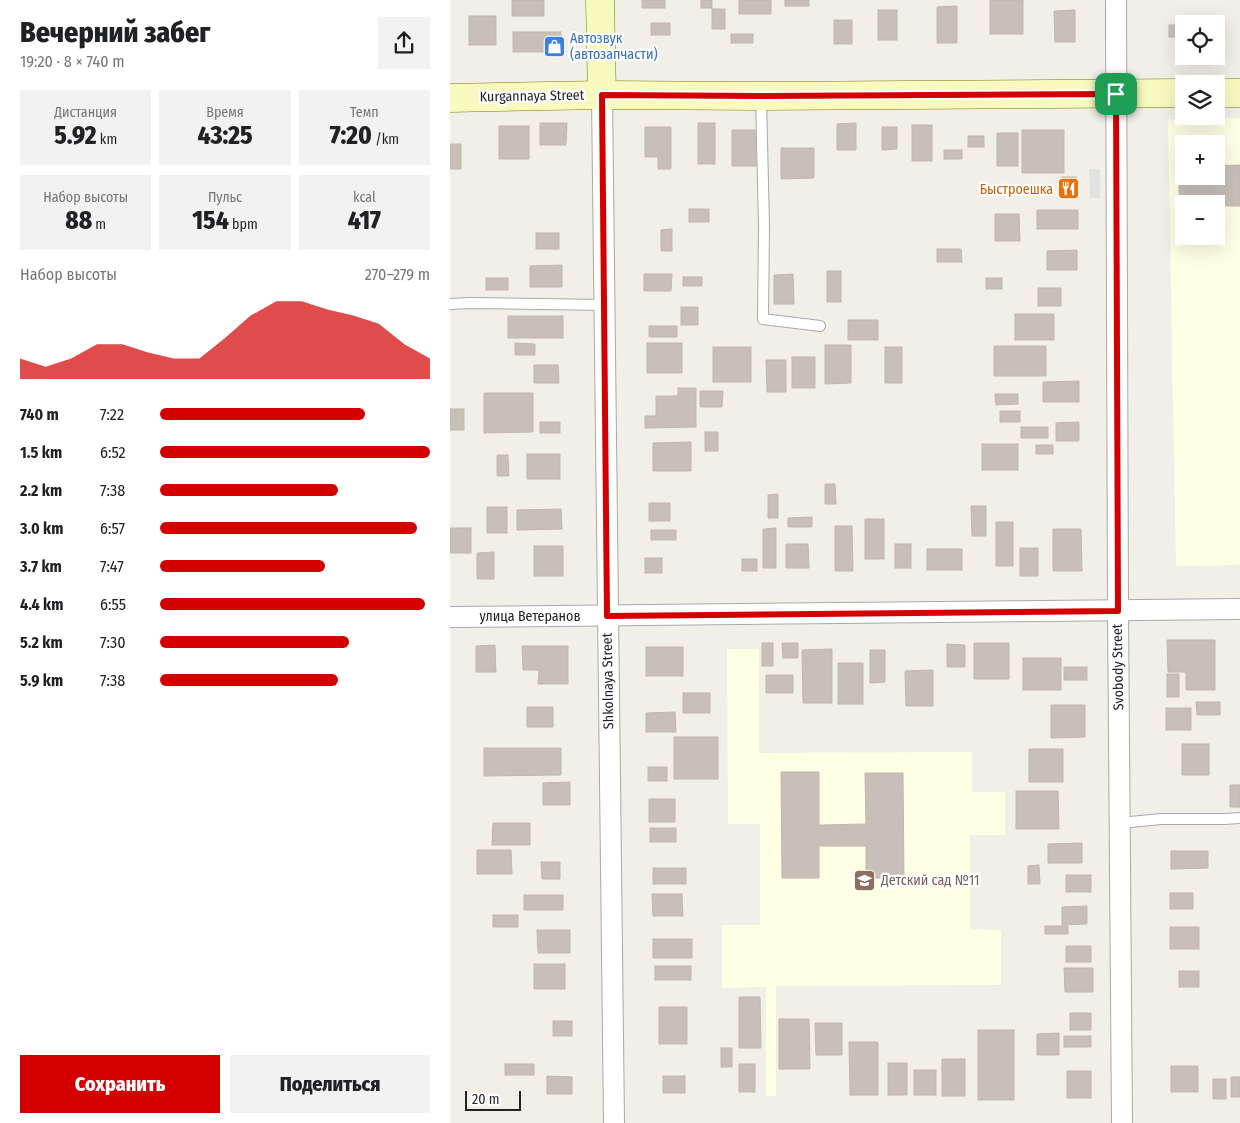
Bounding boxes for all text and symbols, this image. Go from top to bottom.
map controls [1175,15,1225,245]
button: locate [1175,15,1225,65]
text: Вечерний забег [20,16,210,49]
button: share [378,17,430,69]
place label: Автозвук (автозапчасти) [570,30,658,63]
shop icon: Автозвук (автозапчасти) [542,34,566,58]
text: 19:20 · 8 × 740 m [20,52,125,71]
pin [1095,73,1137,115]
button: layers [1175,75,1225,125]
icon: arrive [1102,80,1130,108]
street label: Kurgannaya Street [480,87,585,105]
text: Дистанция [54,104,117,121]
text: Время [206,104,244,121]
text: Темп [350,104,379,121]
text: 5.92 [54,121,97,151]
text: 43:25 [198,121,252,151]
text: 7:20 [330,121,372,151]
text: km [97,131,117,148]
text: /km [372,131,399,148]
button: + [1175,135,1225,185]
restaurant icon: Быстроешка [1057,177,1081,201]
place label: Быстроешка [980,181,1053,198]
text: Набор высоты [43,189,128,206]
text: Пульс [208,189,242,206]
text: kcal [353,189,376,206]
button: − [1175,195,1225,245]
text: 88 [65,206,92,236]
text: 154 [192,206,229,236]
text: 417 [348,206,381,236]
text: m [92,216,106,233]
text: bpm [229,216,258,233]
text: Набор высоты [20,265,117,284]
text: 270–279 m [365,265,430,284]
text: 740 m [20,405,59,424]
text: 7:22 [100,405,124,424]
text: 1.5 km [20,443,62,462]
text: 6:52 [100,443,126,462]
text: 2.2 km [20,481,62,500]
text: 7:38 [100,481,125,500]
text: 3.0 km [20,519,63,538]
text: 6:57 [100,519,125,538]
text: 3.7 km [20,557,62,576]
text: 7:47 [100,557,124,576]
text: 4.4 km [20,595,63,614]
text: 6:55 [100,595,126,614]
street label: улица Ветеранов [480,608,580,625]
street label: Svobody Street [1109,623,1127,710]
street label: Shkolnaya Street [599,632,617,729]
text: 5.2 km [20,633,63,652]
text: 7:30 [100,633,126,652]
text: 5.9 km [20,671,63,690]
text: 7:38 [100,671,125,690]
school or university icon: Детский сад №11 [853,868,877,892]
place label: Детский сад №11 [880,872,979,889]
button: Сохранить [20,1055,220,1113]
button: Поделиться [230,1055,430,1113]
scale bar [465,1088,521,1111]
text: 20 m [472,1091,500,1108]

